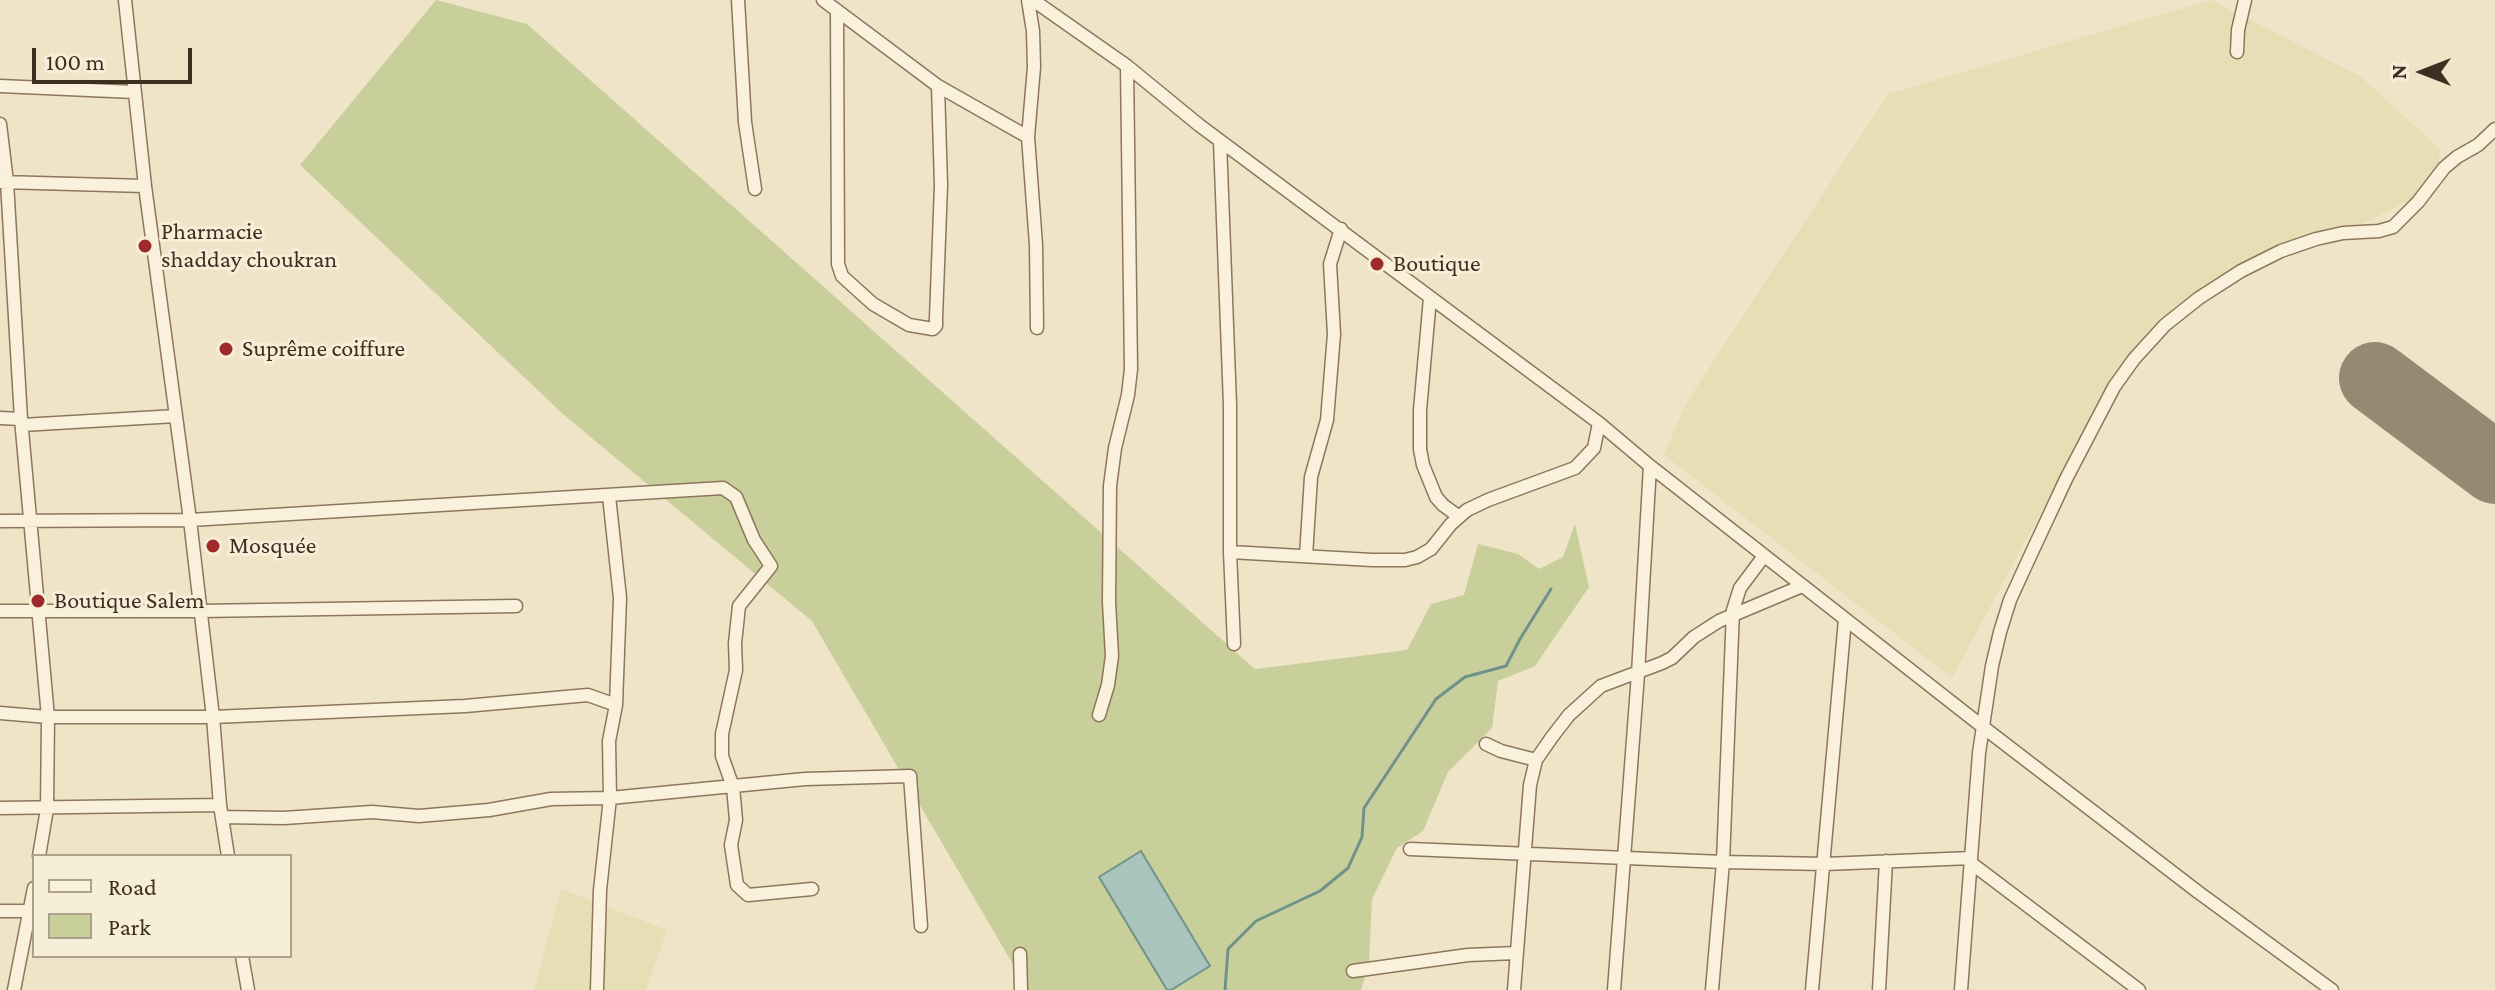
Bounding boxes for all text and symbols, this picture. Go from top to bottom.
scale bar [36,32,196,82]
north arrow [2383,32,2463,112]
text: 100 m [46,48,105,75]
text: N [2386,65,2411,80]
place label: Pharmacie shadday choukran [161,218,337,274]
marker: Pharmacie shadday choukran [136,237,154,255]
place label: Boutique [1393,250,1481,278]
marker: Boutique [1368,255,1386,273]
place label: Suprême coiffure [242,335,405,363]
marker: Suprême coiffure [217,340,235,358]
place label: Mosquée [229,532,316,560]
marker: Mosquée [204,537,222,555]
place label: Boutique Salem [54,587,205,615]
marker: Boutique Salem [29,592,47,610]
legend [32,854,292,958]
text: Road [108,873,157,900]
text: Park [108,913,151,940]

